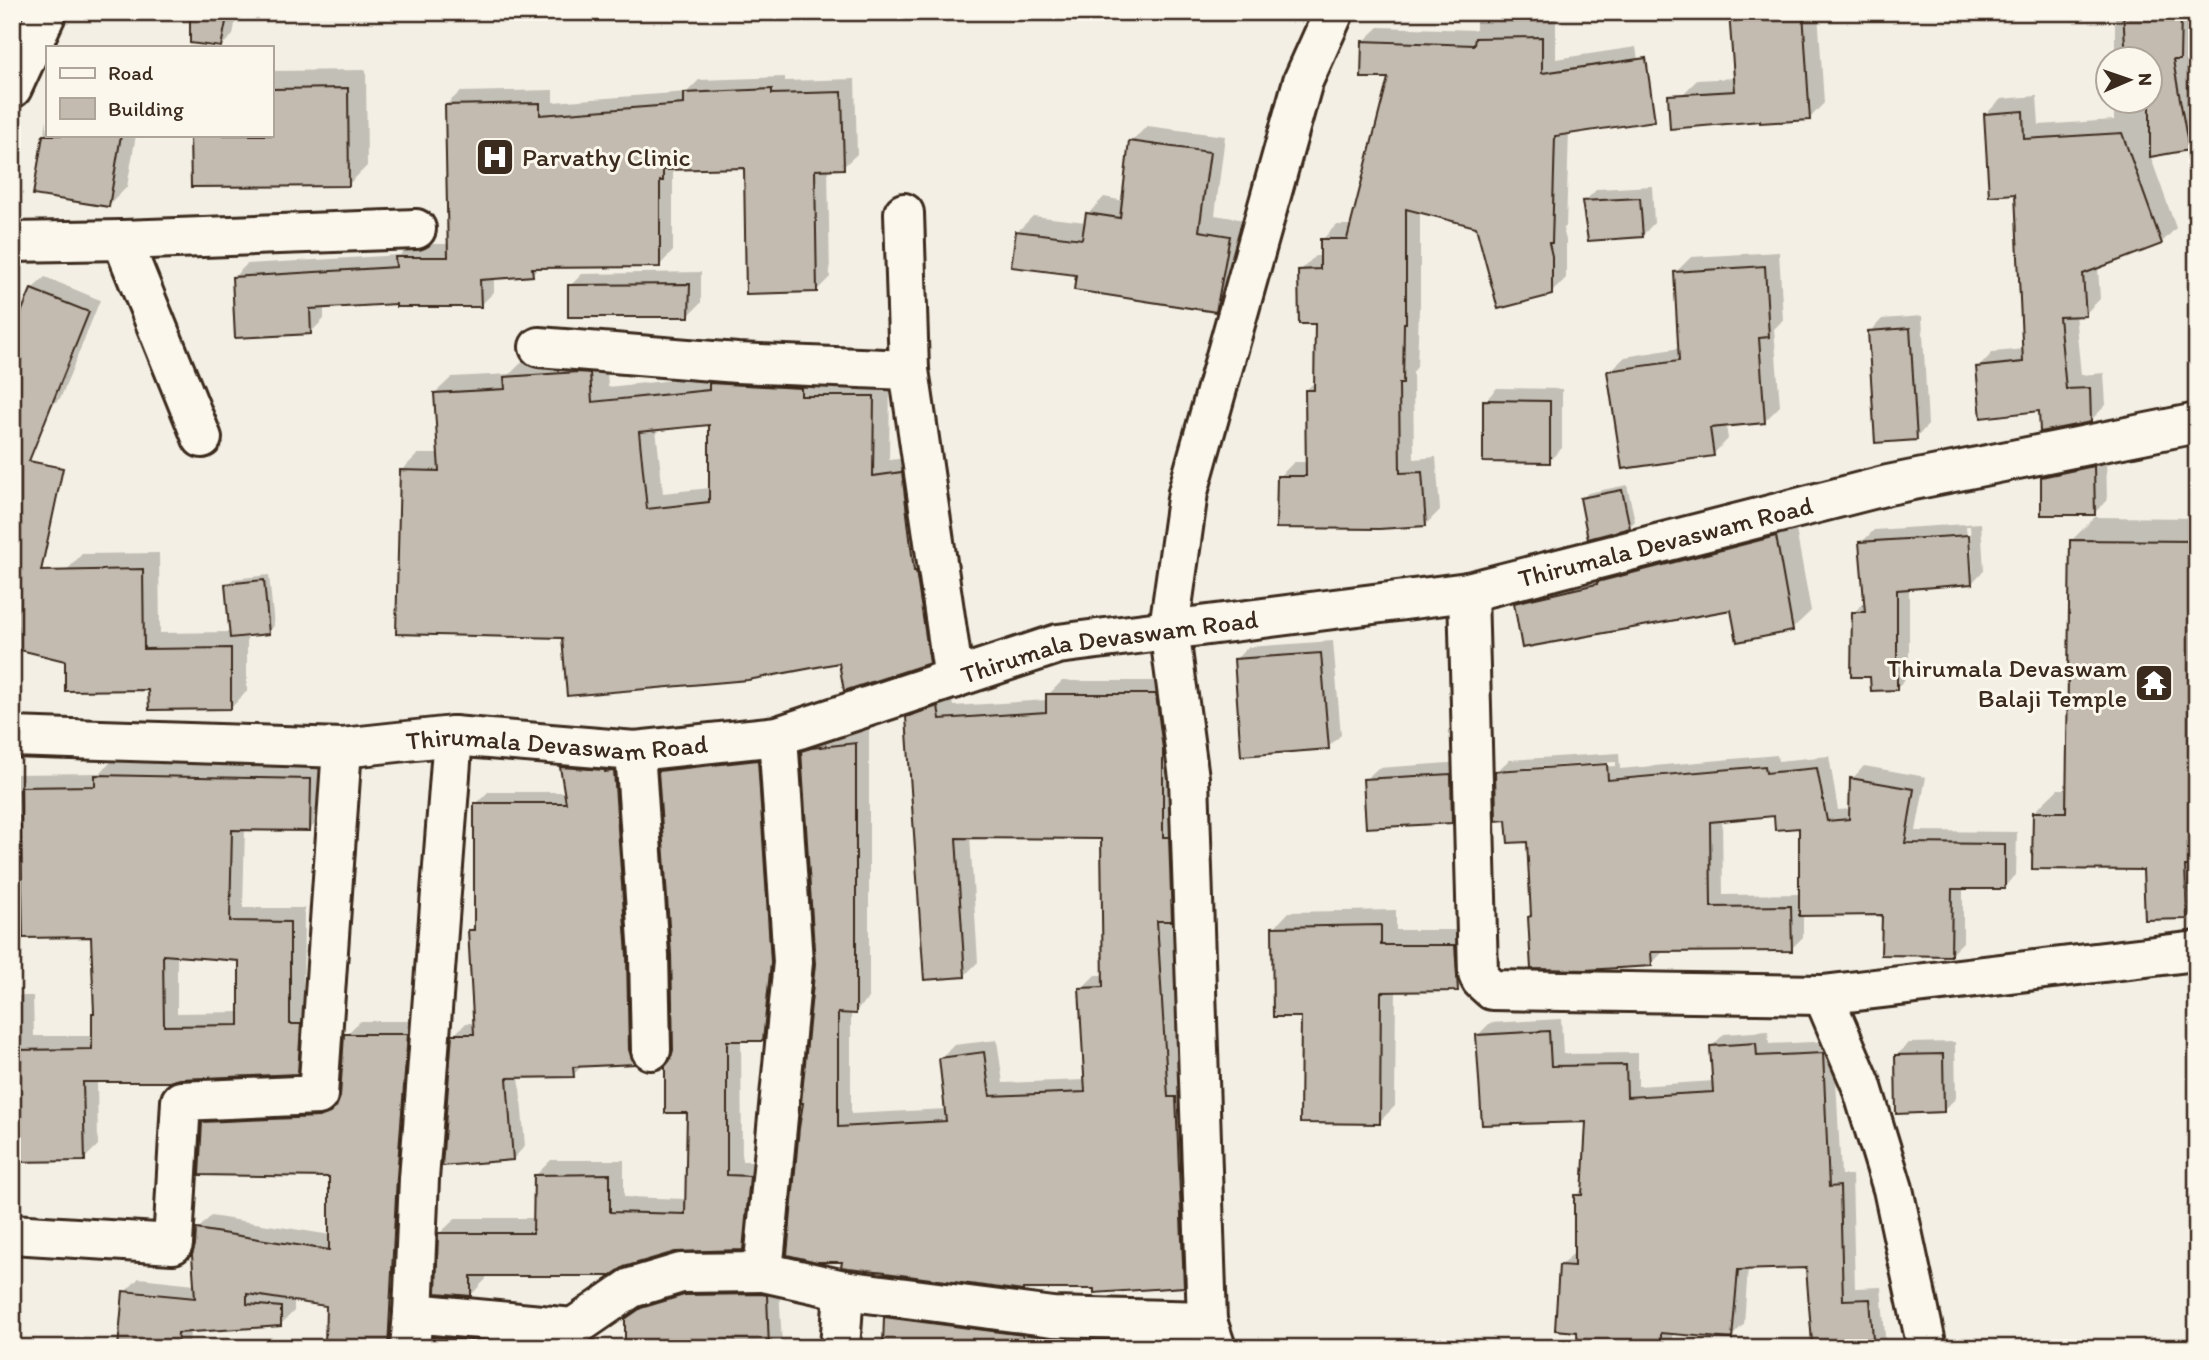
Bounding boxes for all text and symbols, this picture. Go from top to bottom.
legend [46,46,273,136]
north arrow [2094,46,2164,116]
text: Road [108,60,154,85]
text: N [2134,73,2157,86]
text: Building [108,96,184,121]
hospital icon: Parvathy Clinic [474,136,516,178]
place label: Parvathy Clinic [522,141,691,173]
street label: Thirumala Devaswam Road [1515,489,1816,595]
street label: Thirumala Devaswam Road [957,603,1260,691]
place label: Thirumala Devaswam Balaji Temple [1887,652,2127,714]
temple icon: Thirumala Devaswam Balaji Temple [2133,662,2175,704]
street label: Thirumala Devaswam Road [404,720,709,768]

